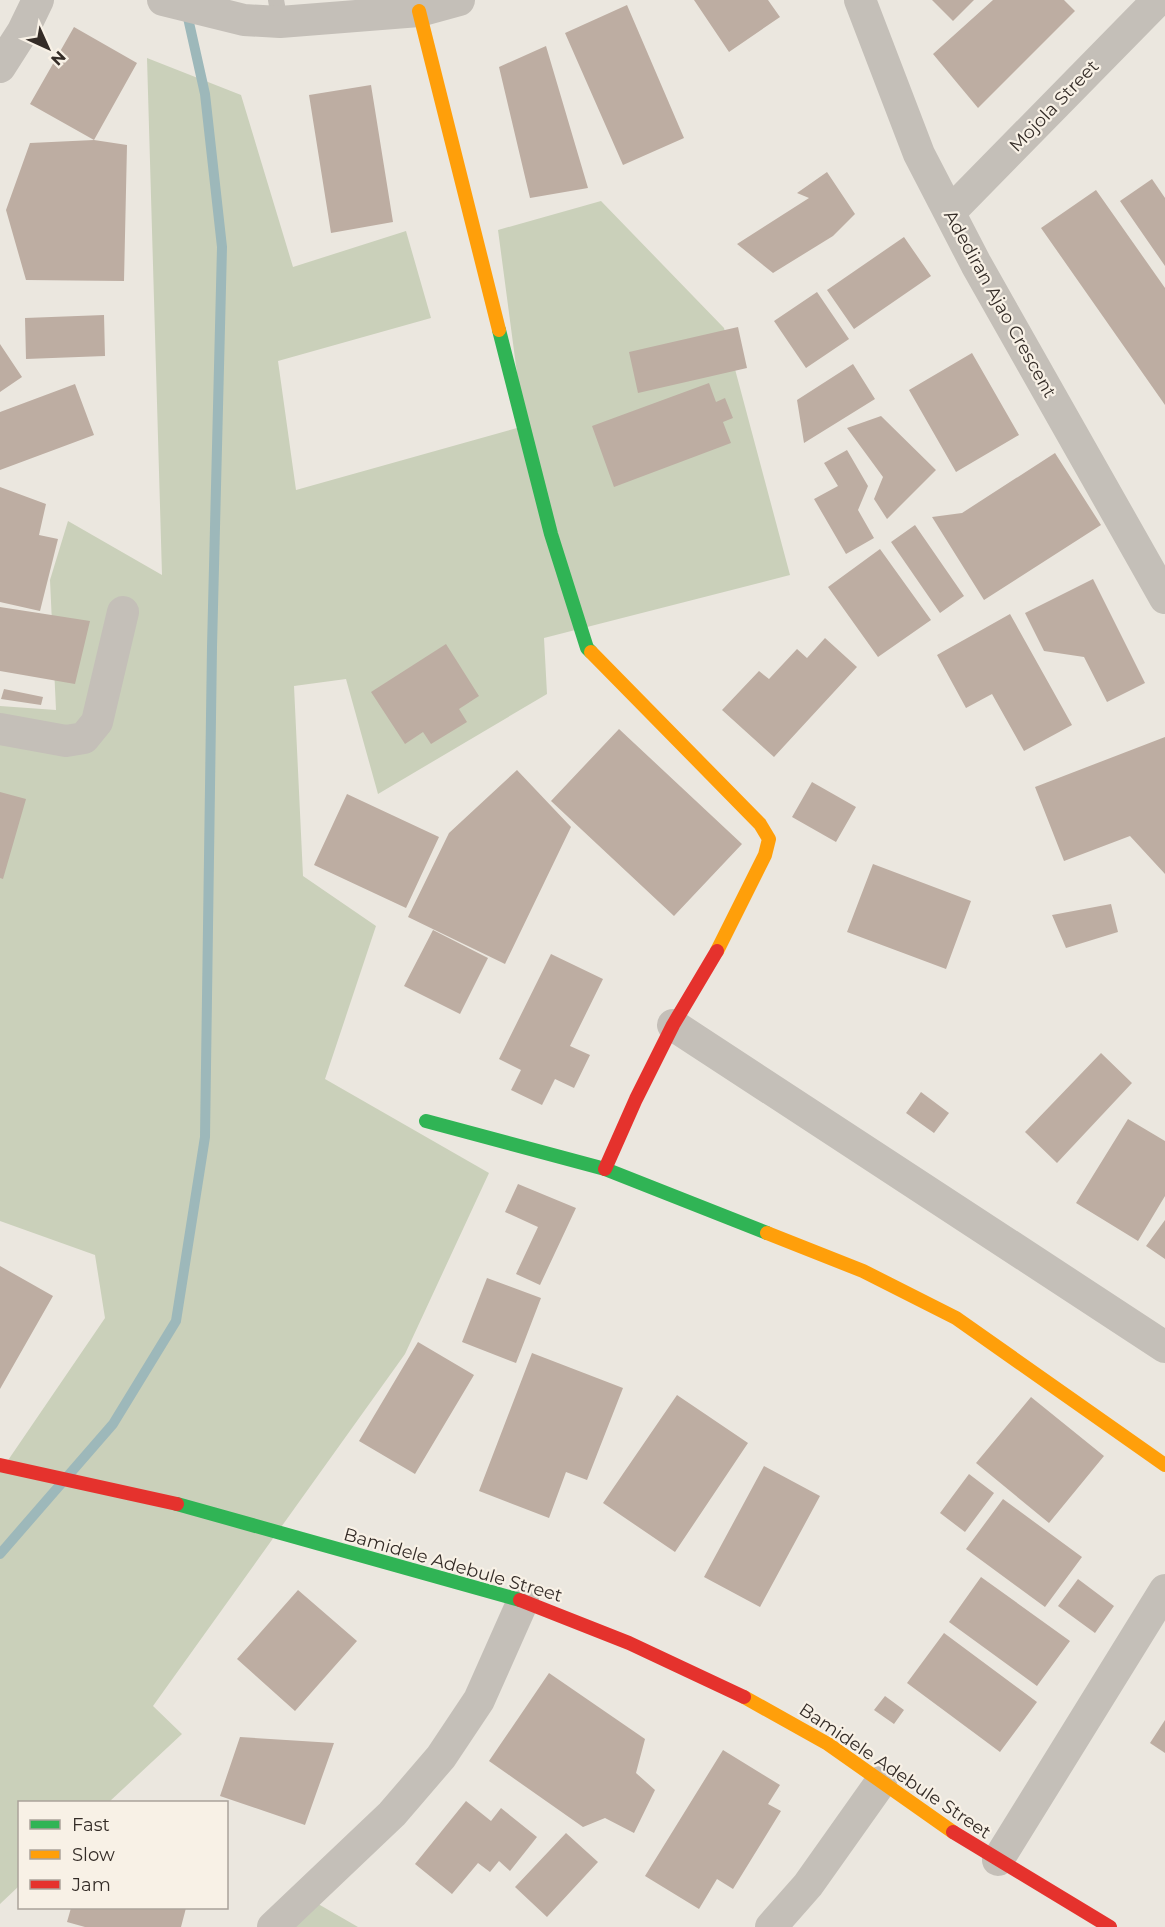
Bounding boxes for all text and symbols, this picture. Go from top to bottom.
north arrow [18,18,78,78]
text: N [47,47,70,70]
street label: Mojola Street [1005,55,1103,157]
street label: Adediran Ajao Crescent [939,206,1061,402]
street label: Bamidele Adebule Street [341,1523,565,1607]
street label: Bamidele Adebule Street [795,1698,995,1844]
legend [18,1801,228,1909]
text: Fast [72,1814,110,1836]
text: Slow [72,1844,115,1866]
text: Jam [71,1874,111,1896]

